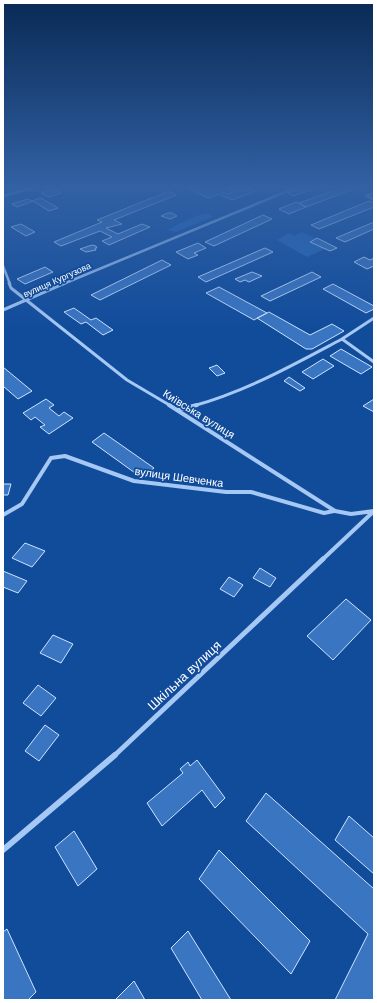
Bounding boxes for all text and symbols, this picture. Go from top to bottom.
street label: вулиця Кургузова [22,261,92,299]
street label: Київська вулиця [161,387,237,441]
street label: вулиця Шевченка [134,465,225,489]
street label: Шкільна вулиця [144,637,224,713]

